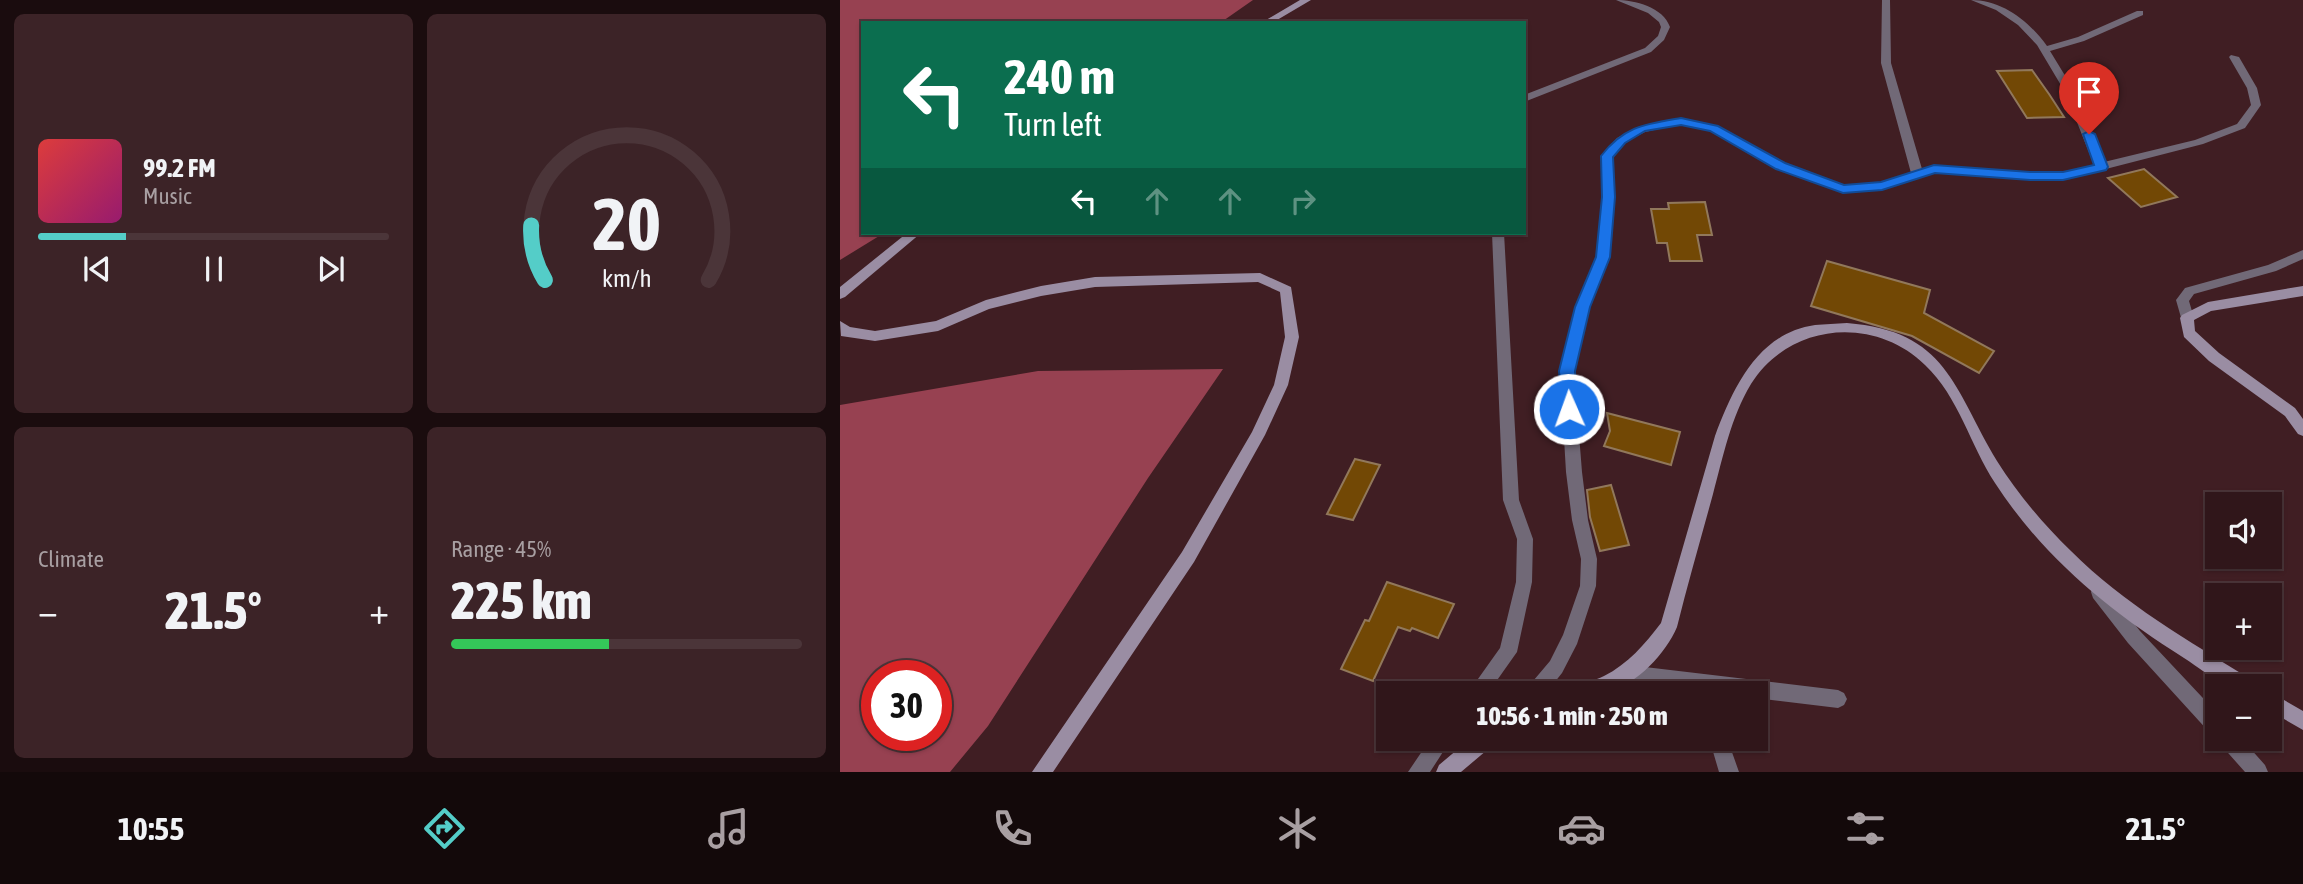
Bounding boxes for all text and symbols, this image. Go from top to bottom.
text: 240 m [1004,48,1115,104]
icon: left [889,49,980,140]
pin [2059,62,2119,134]
icon: arrive [2070,73,2108,111]
text: Turn left [1004,106,1102,143]
text: 99.2 FM [143,153,216,183]
text: 20 [592,182,661,265]
icon: left [1065,182,1103,220]
icon: ahead [1138,182,1176,220]
icon: ahead [1211,182,1249,220]
icon: right [1284,182,1322,220]
text: Music [143,183,191,209]
icon: previous [78,250,116,288]
icon: pause [195,250,233,288]
icon: next [312,250,350,288]
text: km/h [602,264,651,292]
position arrow [1532,372,1606,446]
map controls [2205,492,2282,751]
button: sound [2205,492,2282,569]
text: Range · 45% [451,536,551,562]
text: Climate [38,546,104,572]
text: 225 km [451,570,592,630]
text: 21.5° [165,580,262,640]
button: + [2205,583,2282,660]
text: − [38,589,58,632]
text: + [369,589,389,632]
speed limit sign: 30 [861,660,952,751]
button: − [2205,674,2282,751]
text: 10:56 · 1 min · 250 m [1476,701,1668,731]
icon: directions [420,804,469,853]
icon: music [704,804,753,853]
icon: phone [988,804,1037,853]
icon: climate [1273,804,1322,853]
icon: car [1557,804,1606,853]
icon: filters [1841,804,1890,853]
text: 10:55 [118,810,184,847]
text: 21.5° [2126,810,2185,847]

